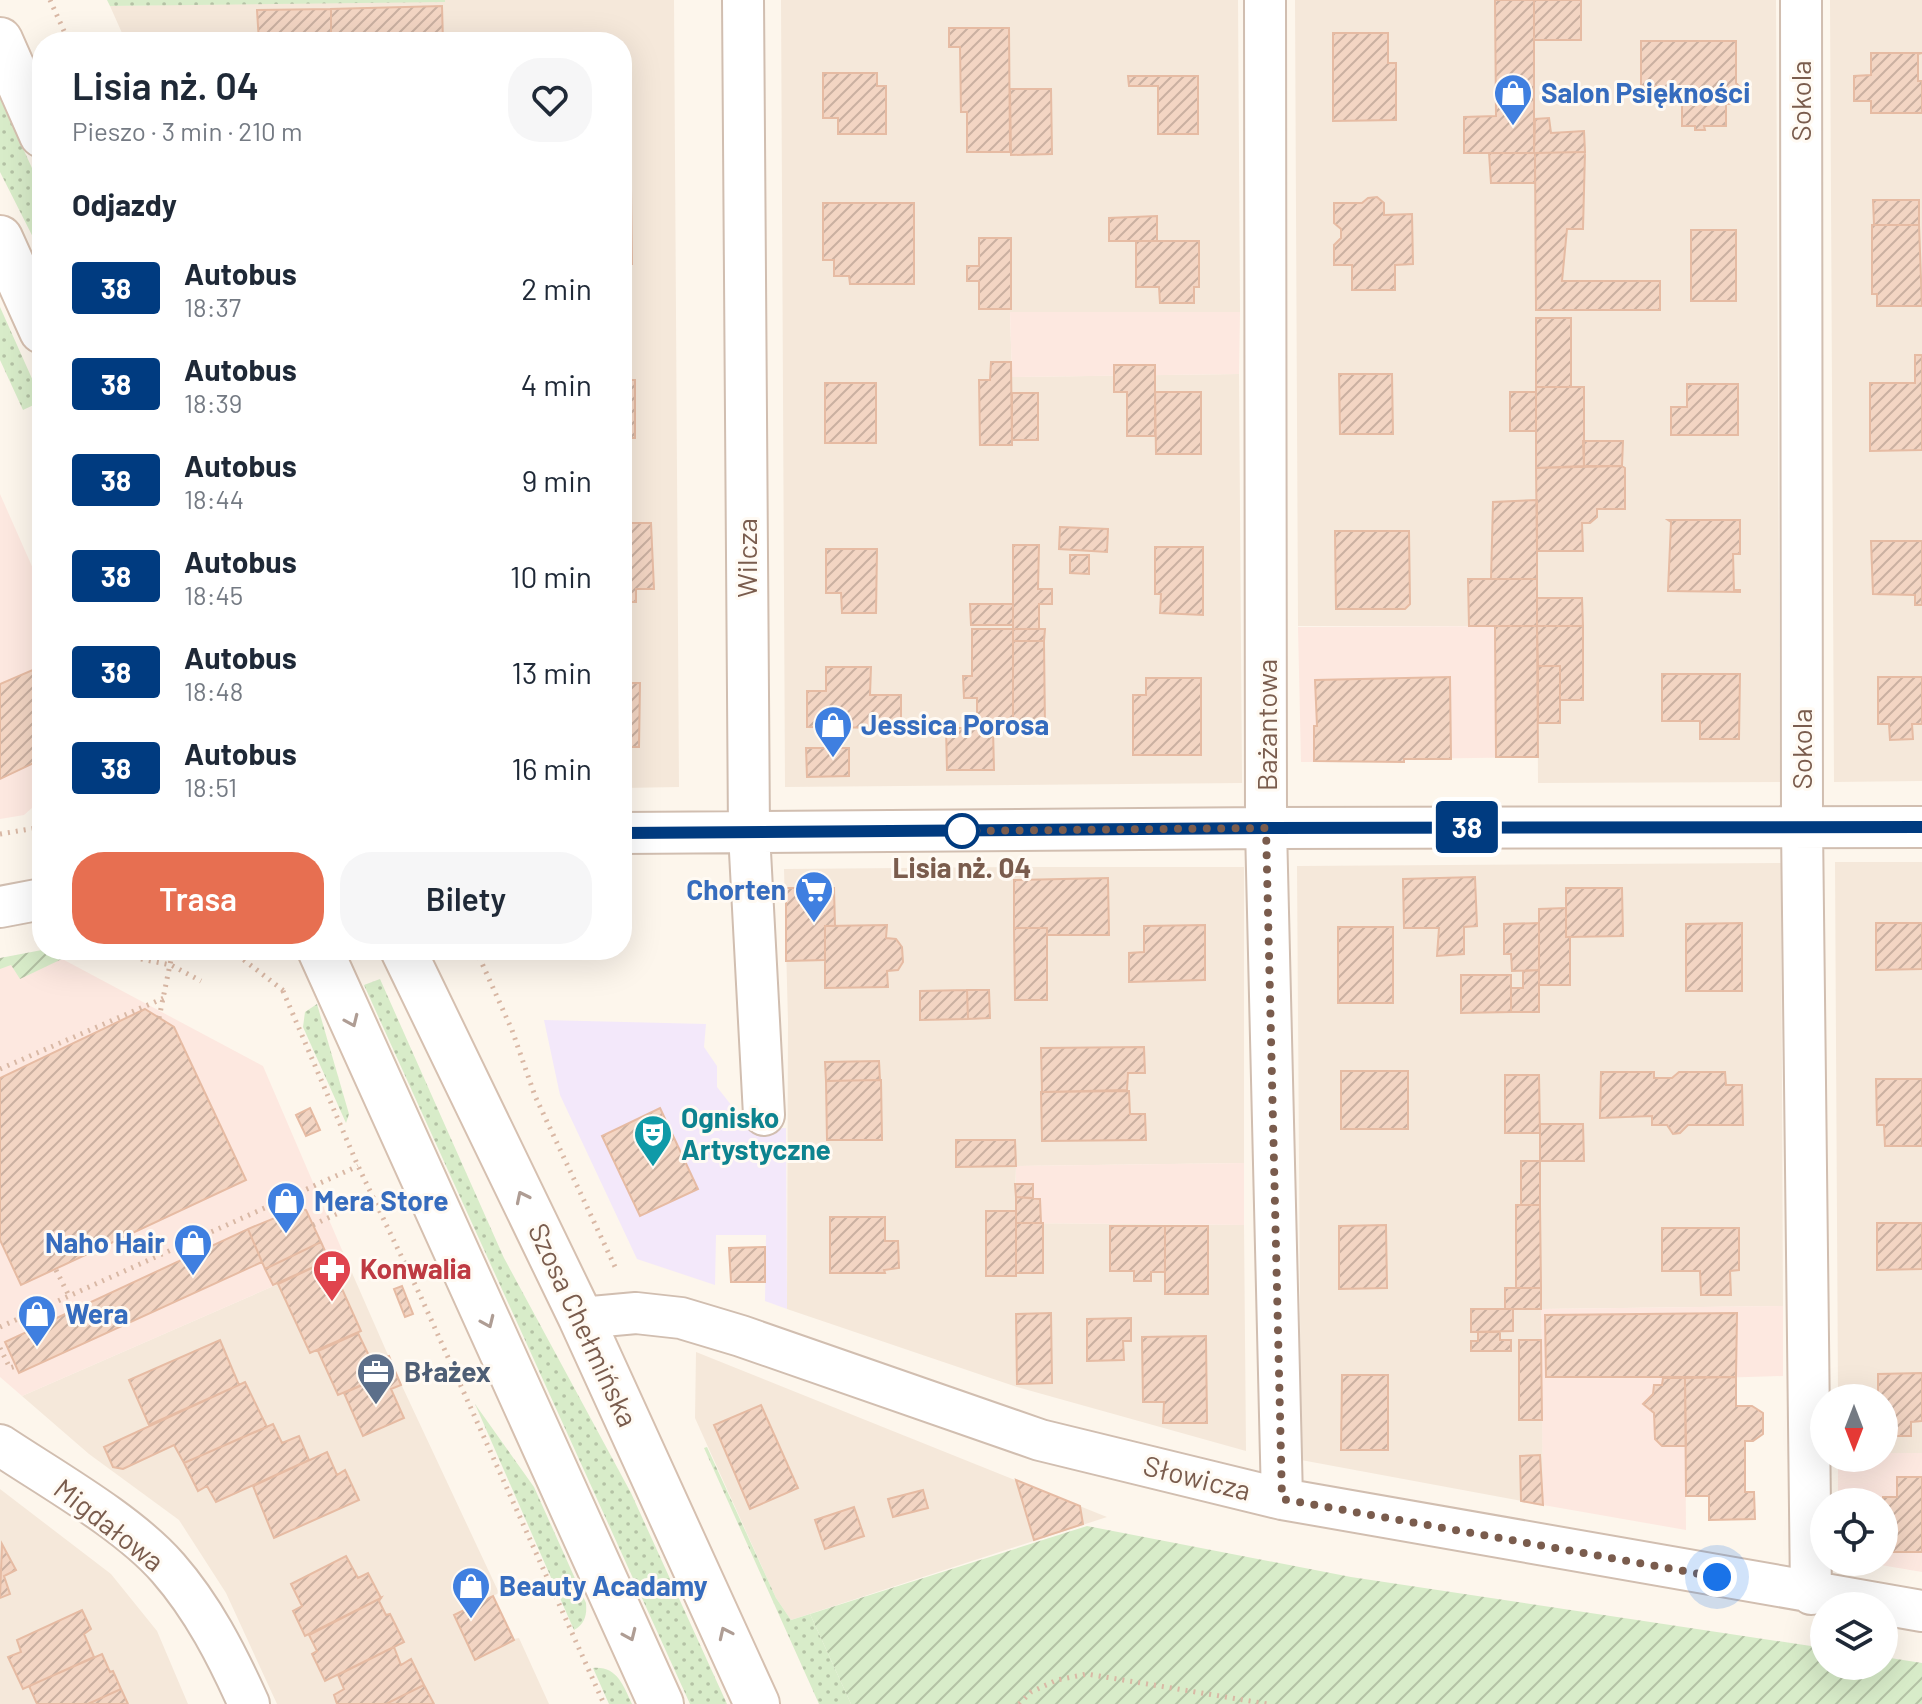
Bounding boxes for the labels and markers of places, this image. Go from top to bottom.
shop icon: Salon Psiękności [1492,72,1534,127]
place label: Salon Psiękności [1541,75,1750,109]
shop icon: Jessica Porosa [812,704,854,759]
place label: Jessica Porosa [861,707,1049,741]
marker: Lisia nż. 04 [945,814,979,848]
place label: Lisia nż. 04 [893,850,1032,884]
supermarket icon: Chorten [793,869,835,924]
place label: Chorten [686,872,786,906]
place label: Ognisko Artystyczne [681,1100,831,1166]
theatre icon: Ognisko Artystyczne [632,1113,674,1168]
shop icon: Mera Store [265,1180,307,1235]
place label: Mera Store [314,1183,449,1217]
shop icon: Naho Hair [172,1222,214,1277]
place label: Naho Hair [45,1225,165,1259]
pharmacy icon: Konwalia [311,1248,353,1303]
place label: Konwalia [360,1251,472,1285]
shop icon: Wera [16,1293,58,1348]
place label: Wera [65,1296,128,1330]
office icon: Błażex [355,1351,397,1406]
place label: Błażex [404,1354,491,1388]
shop icon: Beauty Acadamy [450,1565,492,1620]
place label: Beauty Acadamy [499,1568,708,1602]

